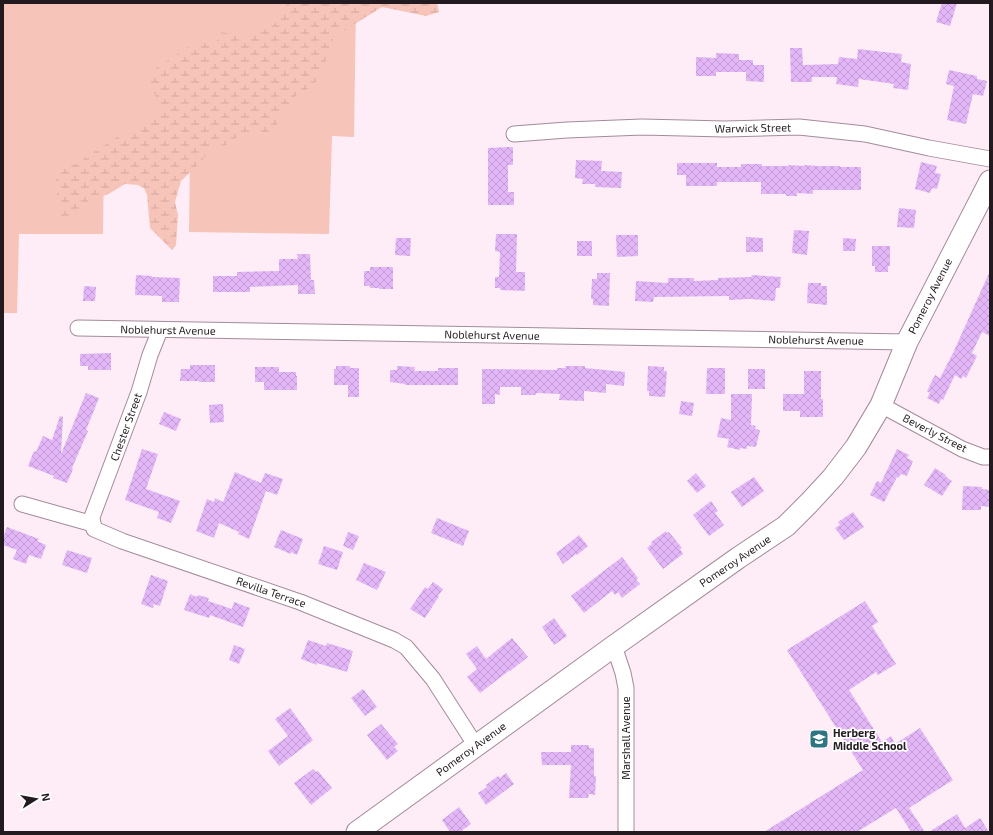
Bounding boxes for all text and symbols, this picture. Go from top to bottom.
street label: Warwick Street [715,120,791,135]
street label: Pomeroy Avenue [905,256,954,336]
street label: Noblehurst Avenue [120,322,216,337]
street label: Noblehurst Avenue [444,327,540,342]
street label: Noblehurst Avenue [768,332,864,347]
street label: Chester Street [107,391,144,463]
street label: Beverly Street [901,411,970,454]
street label: Pomeroy Avenue [697,532,773,589]
street label: Revilla Terrace [234,573,308,610]
street label: Marshall Avenue [619,696,632,780]
street label: Pomeroy Avenue [433,719,508,778]
place label: Herberg Middle School [833,726,907,752]
school or university icon: Herberg Middle School [808,728,830,750]
north arrow [16,779,56,819]
text: N [39,792,53,802]

